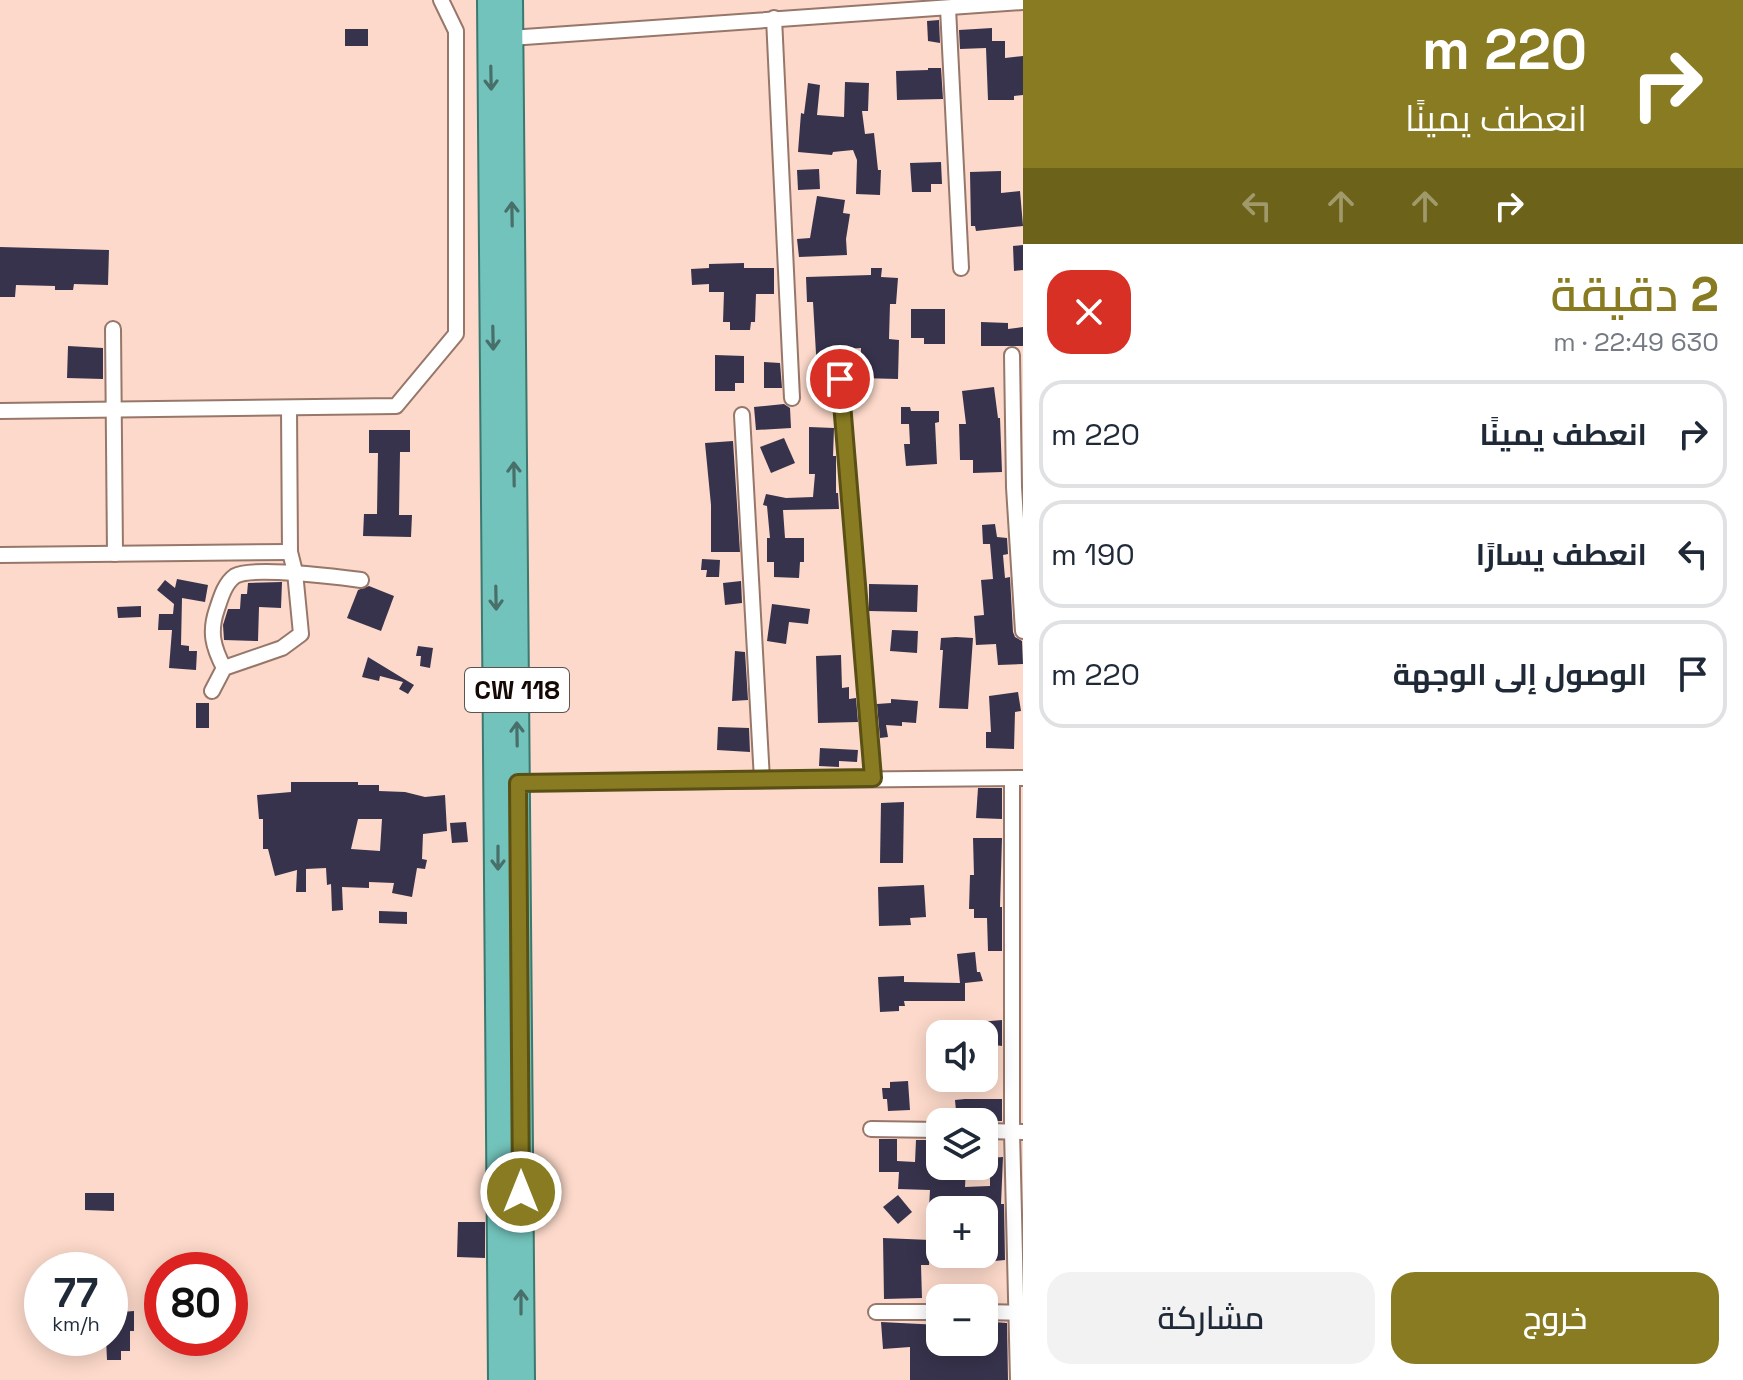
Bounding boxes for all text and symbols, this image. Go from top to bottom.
text: 220 m [1422,14,1587,85]
icon: right [1615,32,1719,136]
one-way arrow [483,64,499,91]
text: انعطف يمينًا [1405,96,1587,142]
icon: left [1235,184,1279,228]
icon: ahead [1319,184,1363,228]
icon: ahead [1403,184,1447,228]
icon: right [1487,184,1531,228]
one-way arrow [504,201,519,228]
text: 2 دقيقة [1550,264,1719,325]
button: close [1047,270,1131,354]
one-way arrow [486,324,501,351]
text: 630 m · 22:49 [1553,325,1719,359]
pin [806,345,874,413]
icon: arrive [818,357,862,401]
icon: right [1671,412,1715,456]
text: 220 m [1051,415,1140,454]
text: انعطف يمينًا [1479,415,1647,454]
one-way arrow [506,461,522,488]
icon: left [1671,532,1715,576]
text: 190 m [1051,535,1135,574]
text: انعطف يسارًا [1476,535,1647,574]
one-way arrow [488,584,504,611]
icon: arrive [1671,652,1715,696]
text: 220 m [1051,655,1140,694]
text: الوصول إلى الوجهة [1393,655,1647,694]
road number: CW 118 [465,668,569,712]
one-way arrow [509,721,525,748]
one-way arrow [490,844,506,871]
map controls [926,1020,998,1356]
button: sound [926,1020,998,1092]
button: layers [926,1108,998,1180]
position arrow [479,1150,563,1234]
button: + [926,1196,998,1268]
speed limit sign: 80 [144,1252,248,1356]
text: 77 [54,1268,98,1319]
button: مشاركة [1047,1272,1375,1364]
button: خروج [1391,1272,1719,1364]
button: − [926,1284,998,1356]
one-way arrow [514,1289,529,1316]
text: km/h [52,1311,100,1337]

